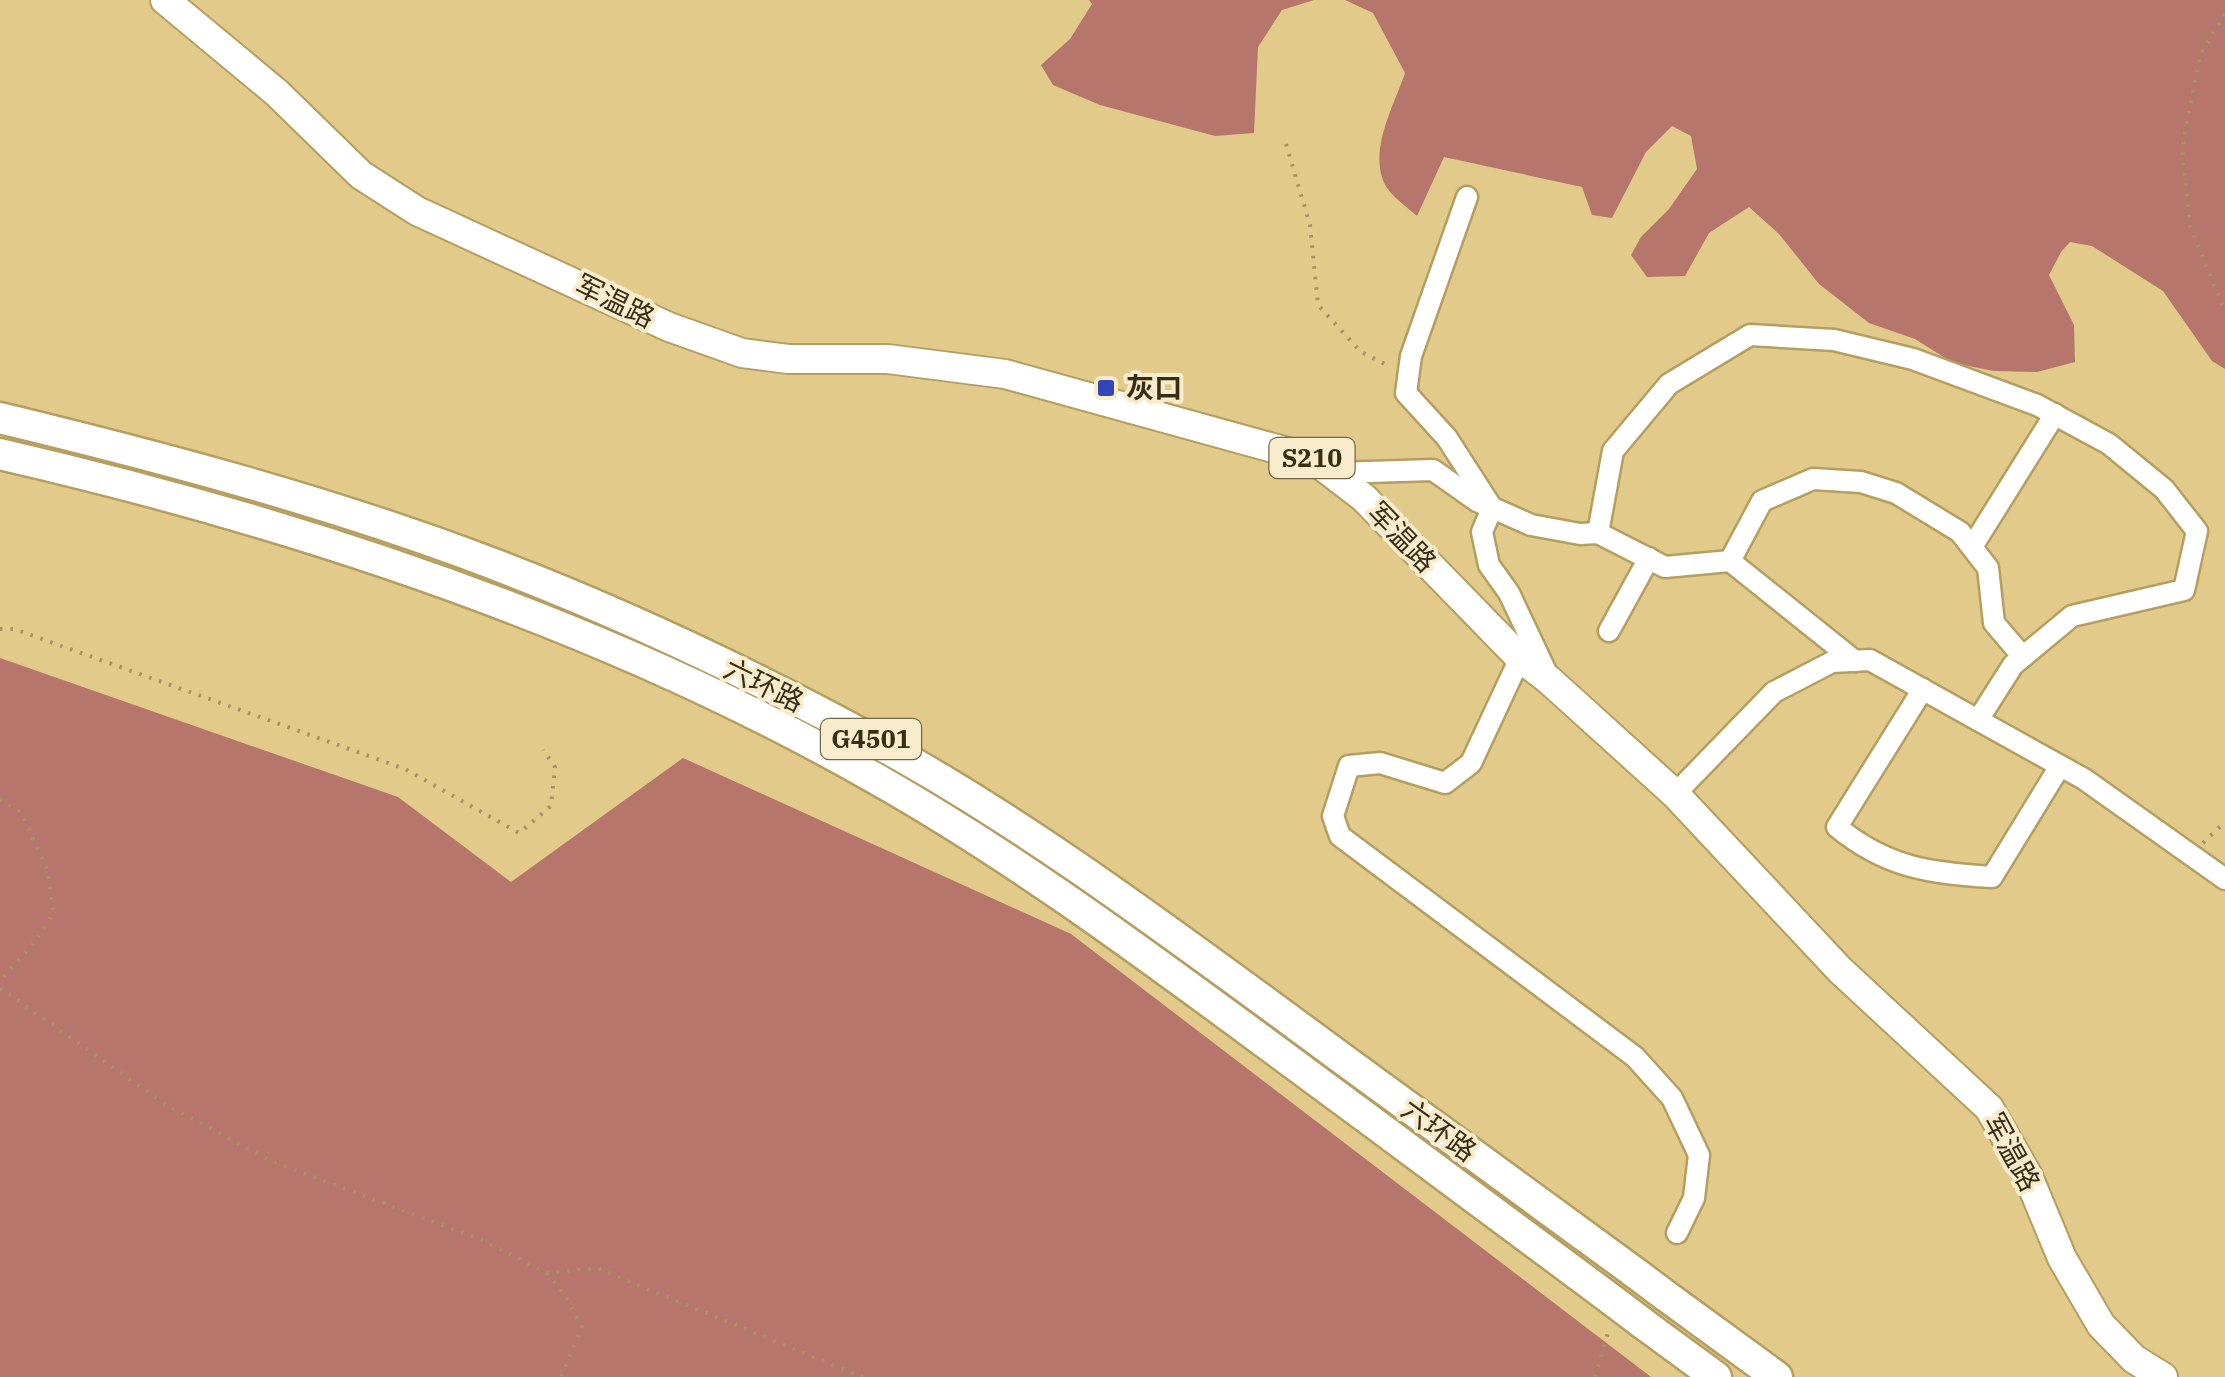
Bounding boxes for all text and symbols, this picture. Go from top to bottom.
street label: 军温路 [569,266,661,336]
place label: 灰口 [1126,369,1182,406]
marker: 灰口 [1095,377,1117,399]
road number: S210 [1270,438,1354,478]
street label: 军温路 [1360,494,1445,580]
street label: 六环路 [718,650,810,720]
road number: G4501 [821,719,921,759]
street label: 六环路 [1394,1090,1484,1169]
street label: 军温路 [1976,1106,2049,1197]

